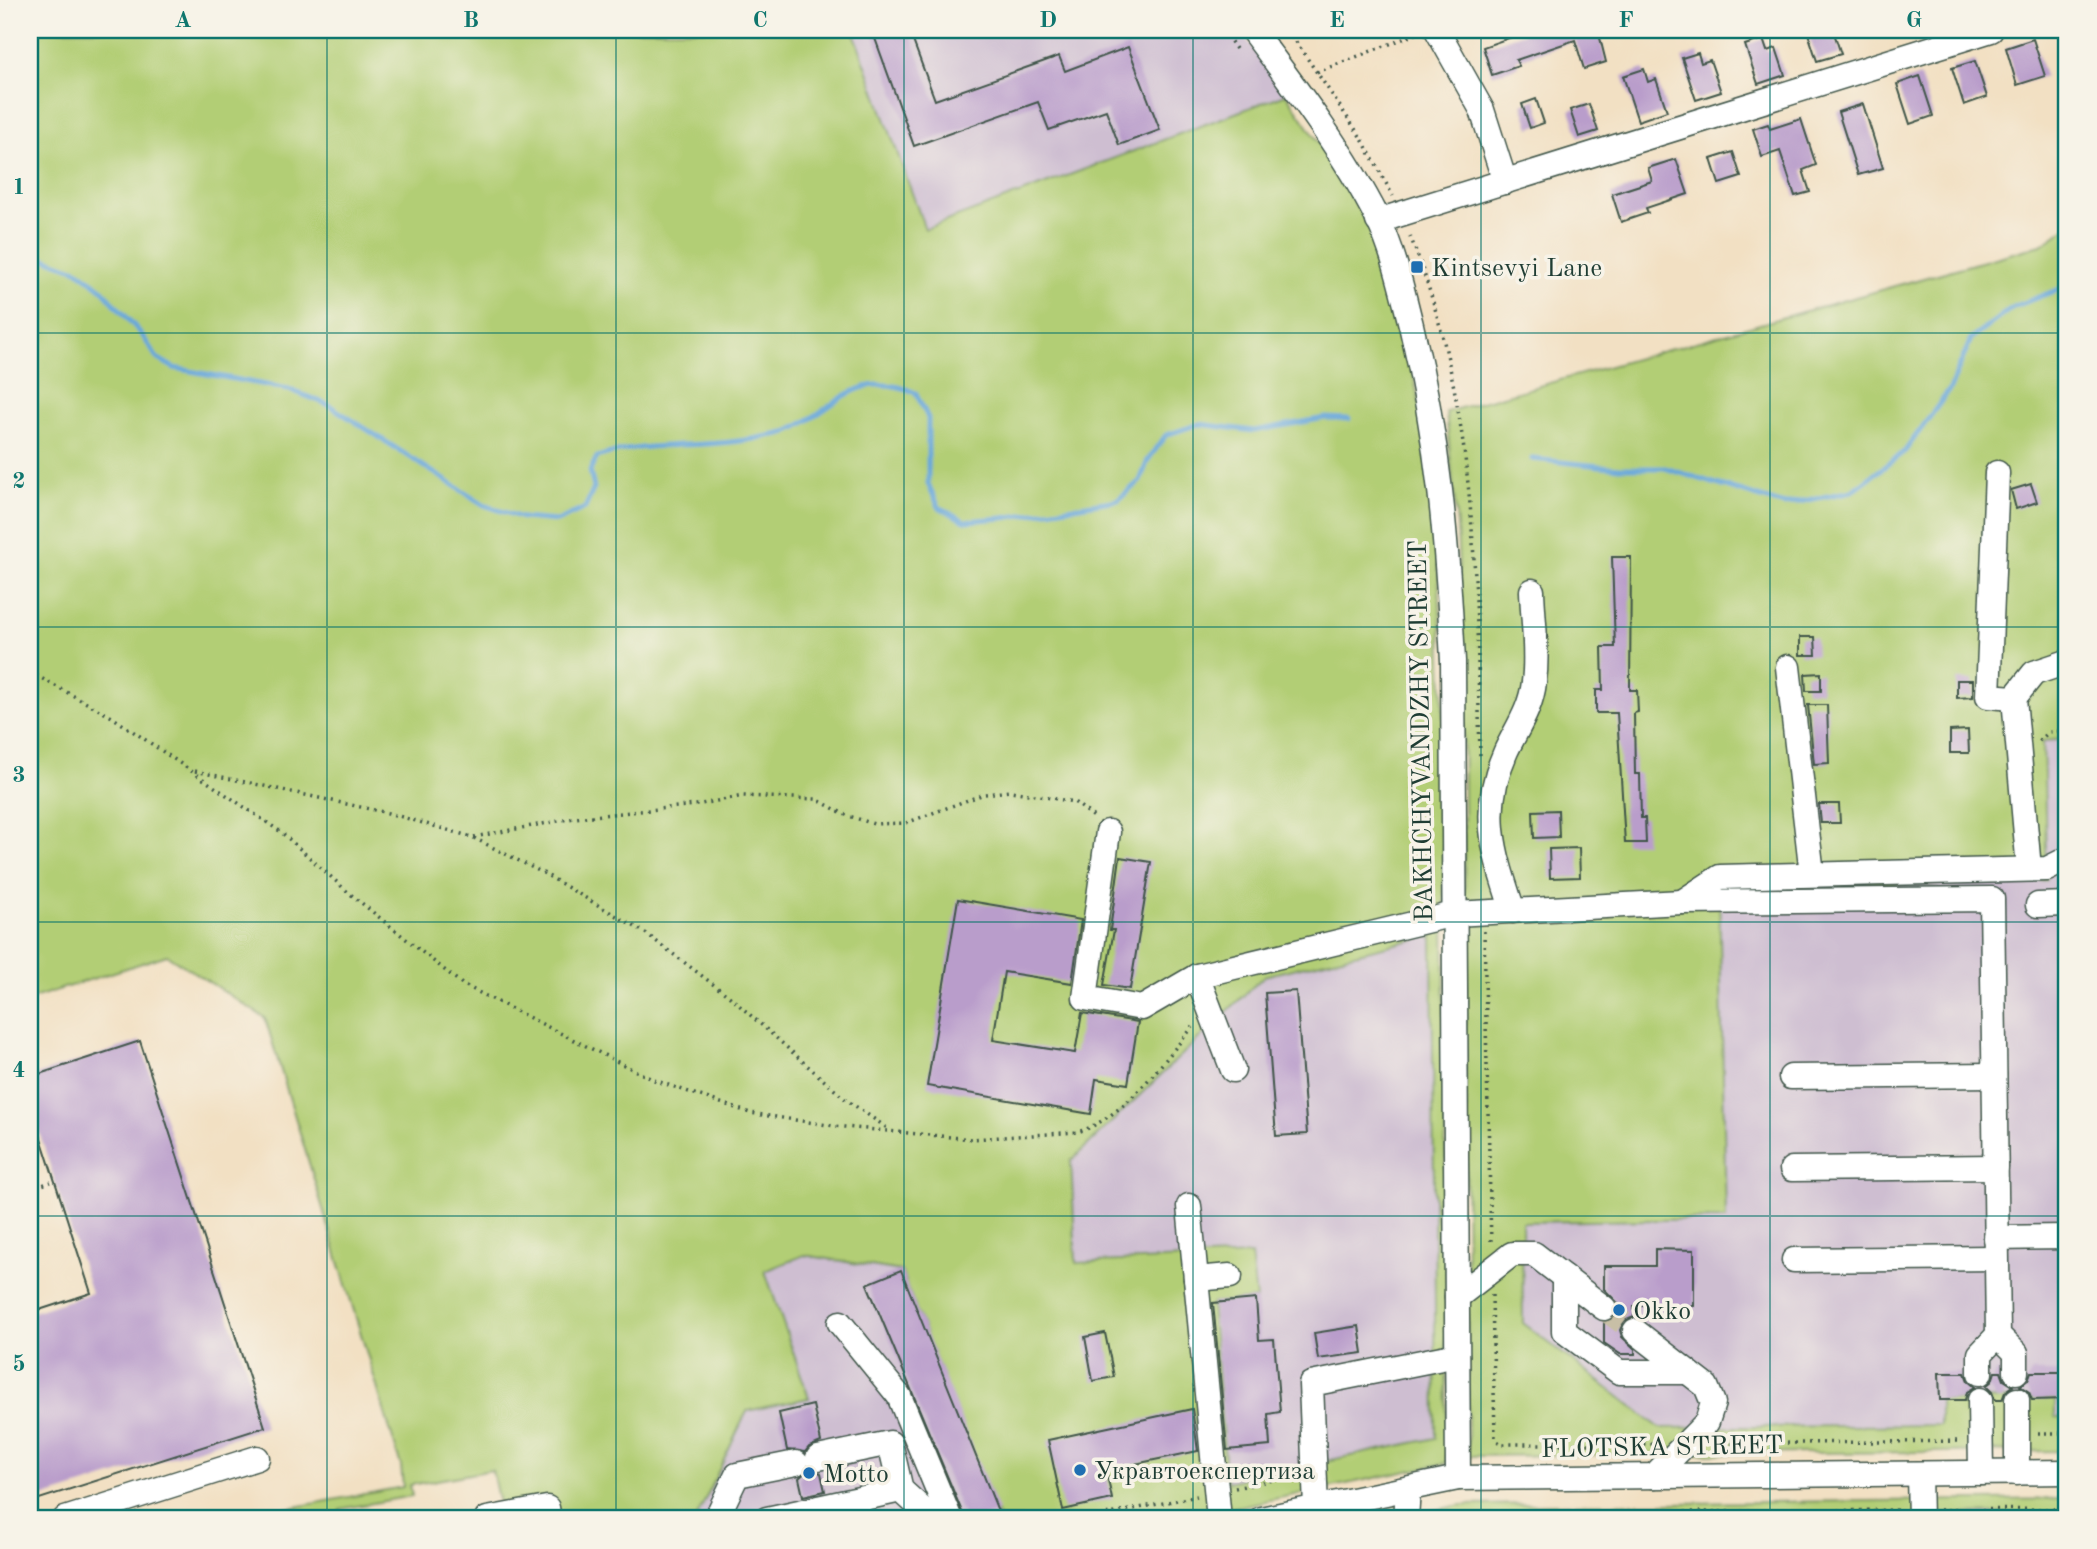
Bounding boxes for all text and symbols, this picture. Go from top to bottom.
text: A [174,9,192,32]
text: B [463,9,479,32]
text: C [752,9,768,32]
text: D [1039,9,1057,32]
text: E [1329,9,1345,32]
text: F [1618,9,1634,32]
text: G [1906,9,1922,32]
text: 1 [12,176,26,199]
place label: Kintsevyi Lane [1431,256,1602,282]
marker: Kintsevyi Lane [1409,259,1425,275]
text: 2 [12,470,26,493]
street label: BAKHCHYVANDZHY STREET [1406,540,1438,922]
text: 3 [12,764,26,787]
text: 4 [12,1059,26,1082]
place label: Okko [1633,1299,1691,1325]
marker: Okko [1611,1302,1627,1318]
text: 5 [12,1353,26,1376]
street label: FLOTSKA STREET [1541,1433,1783,1463]
place label: Укравтоекспертиза [1094,1459,1315,1485]
place label: Motto [823,1462,889,1488]
marker: Укравтоекспертиза [1072,1462,1088,1478]
marker: Motto [801,1465,817,1481]

